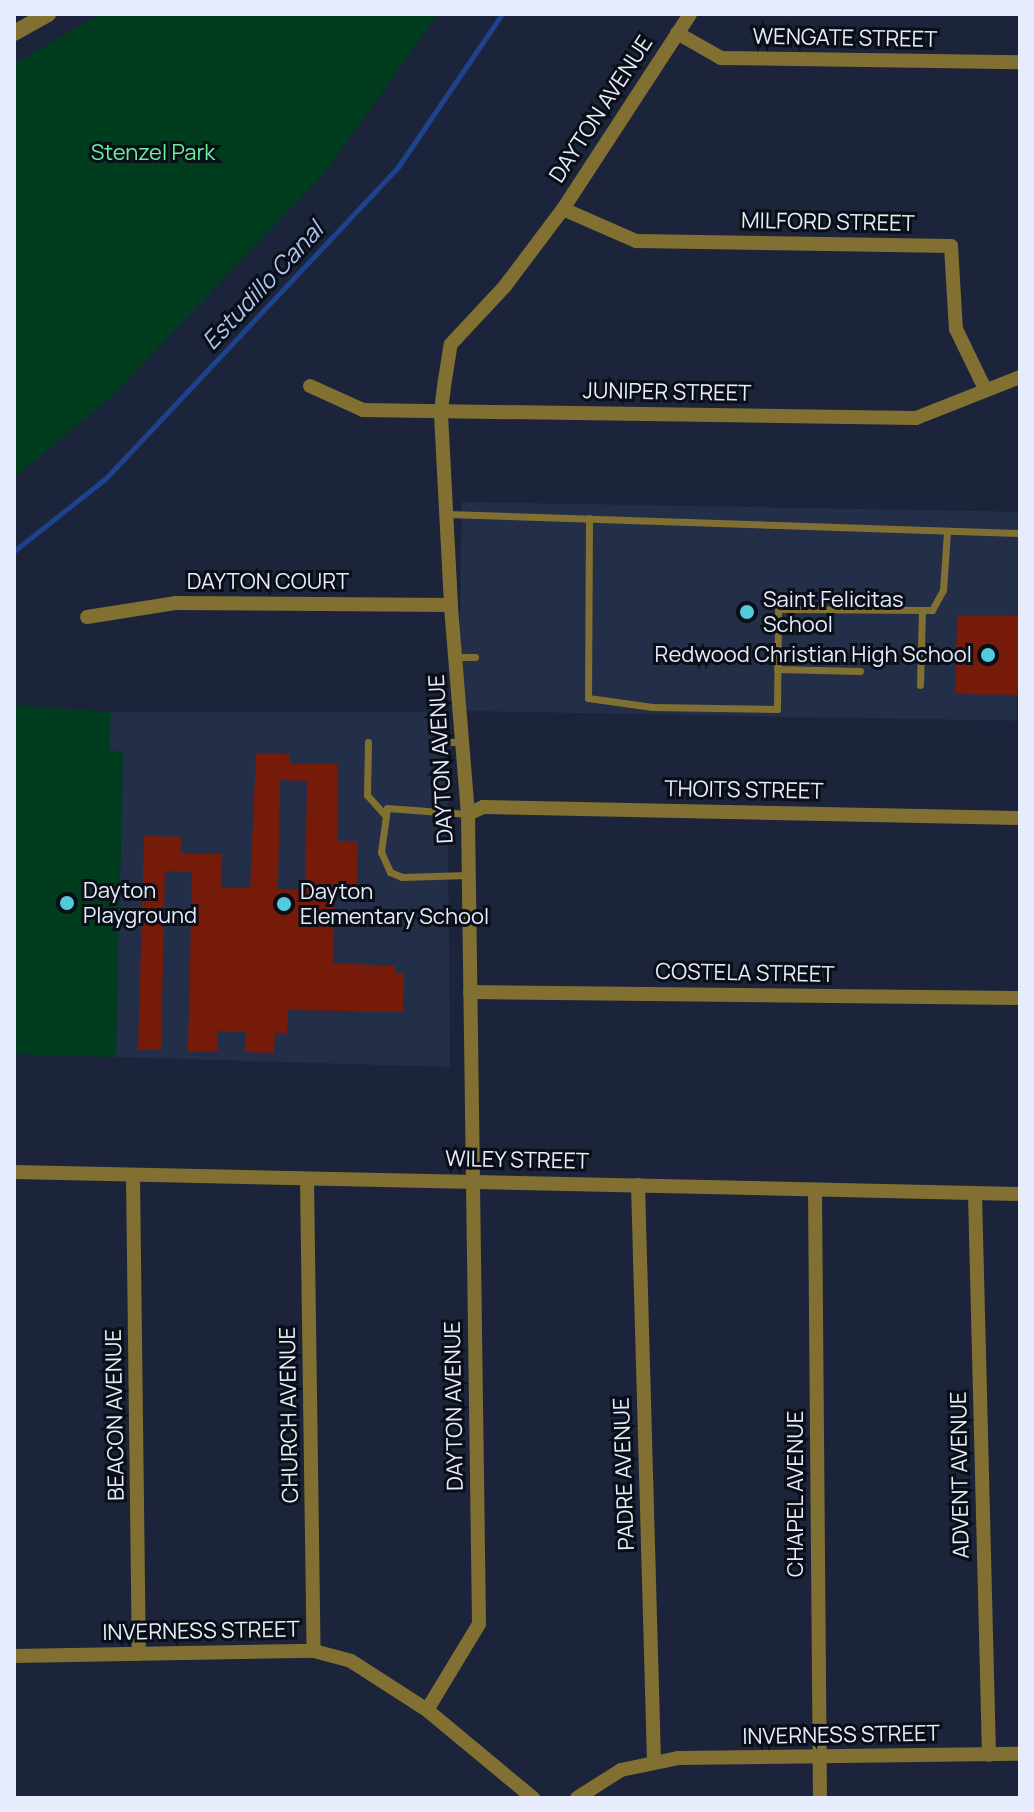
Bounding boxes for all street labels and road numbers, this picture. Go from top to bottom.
street label: WENGATE STREET [752,23,938,53]
street label: DAYTON AVENUE [544,31,658,187]
street label: MILFORD STREET [741,207,915,237]
street label: JUNIPER STREET [582,377,752,407]
street label: DAYTON COURT [187,569,349,595]
street label: DAYTON AVENUE [423,674,459,844]
street label: THOITS STREET [664,775,824,805]
street label: COSTELA STREET [655,958,835,988]
street label: WILEY STREET [444,1146,590,1174]
street label: DAYTON AVENUE [439,1321,469,1491]
street label: CHURCH AVENUE [274,1327,304,1503]
street label: BEACON AVENUE [100,1329,130,1501]
street label: ADVENT AVENUE [945,1391,975,1559]
street label: PADRE AVENUE [608,1397,640,1551]
street label: CHAPEL AVENUE [783,1410,809,1578]
street label: INVERNESS STREET [102,1616,300,1646]
street label: INVERNESS STREET [742,1720,940,1750]

